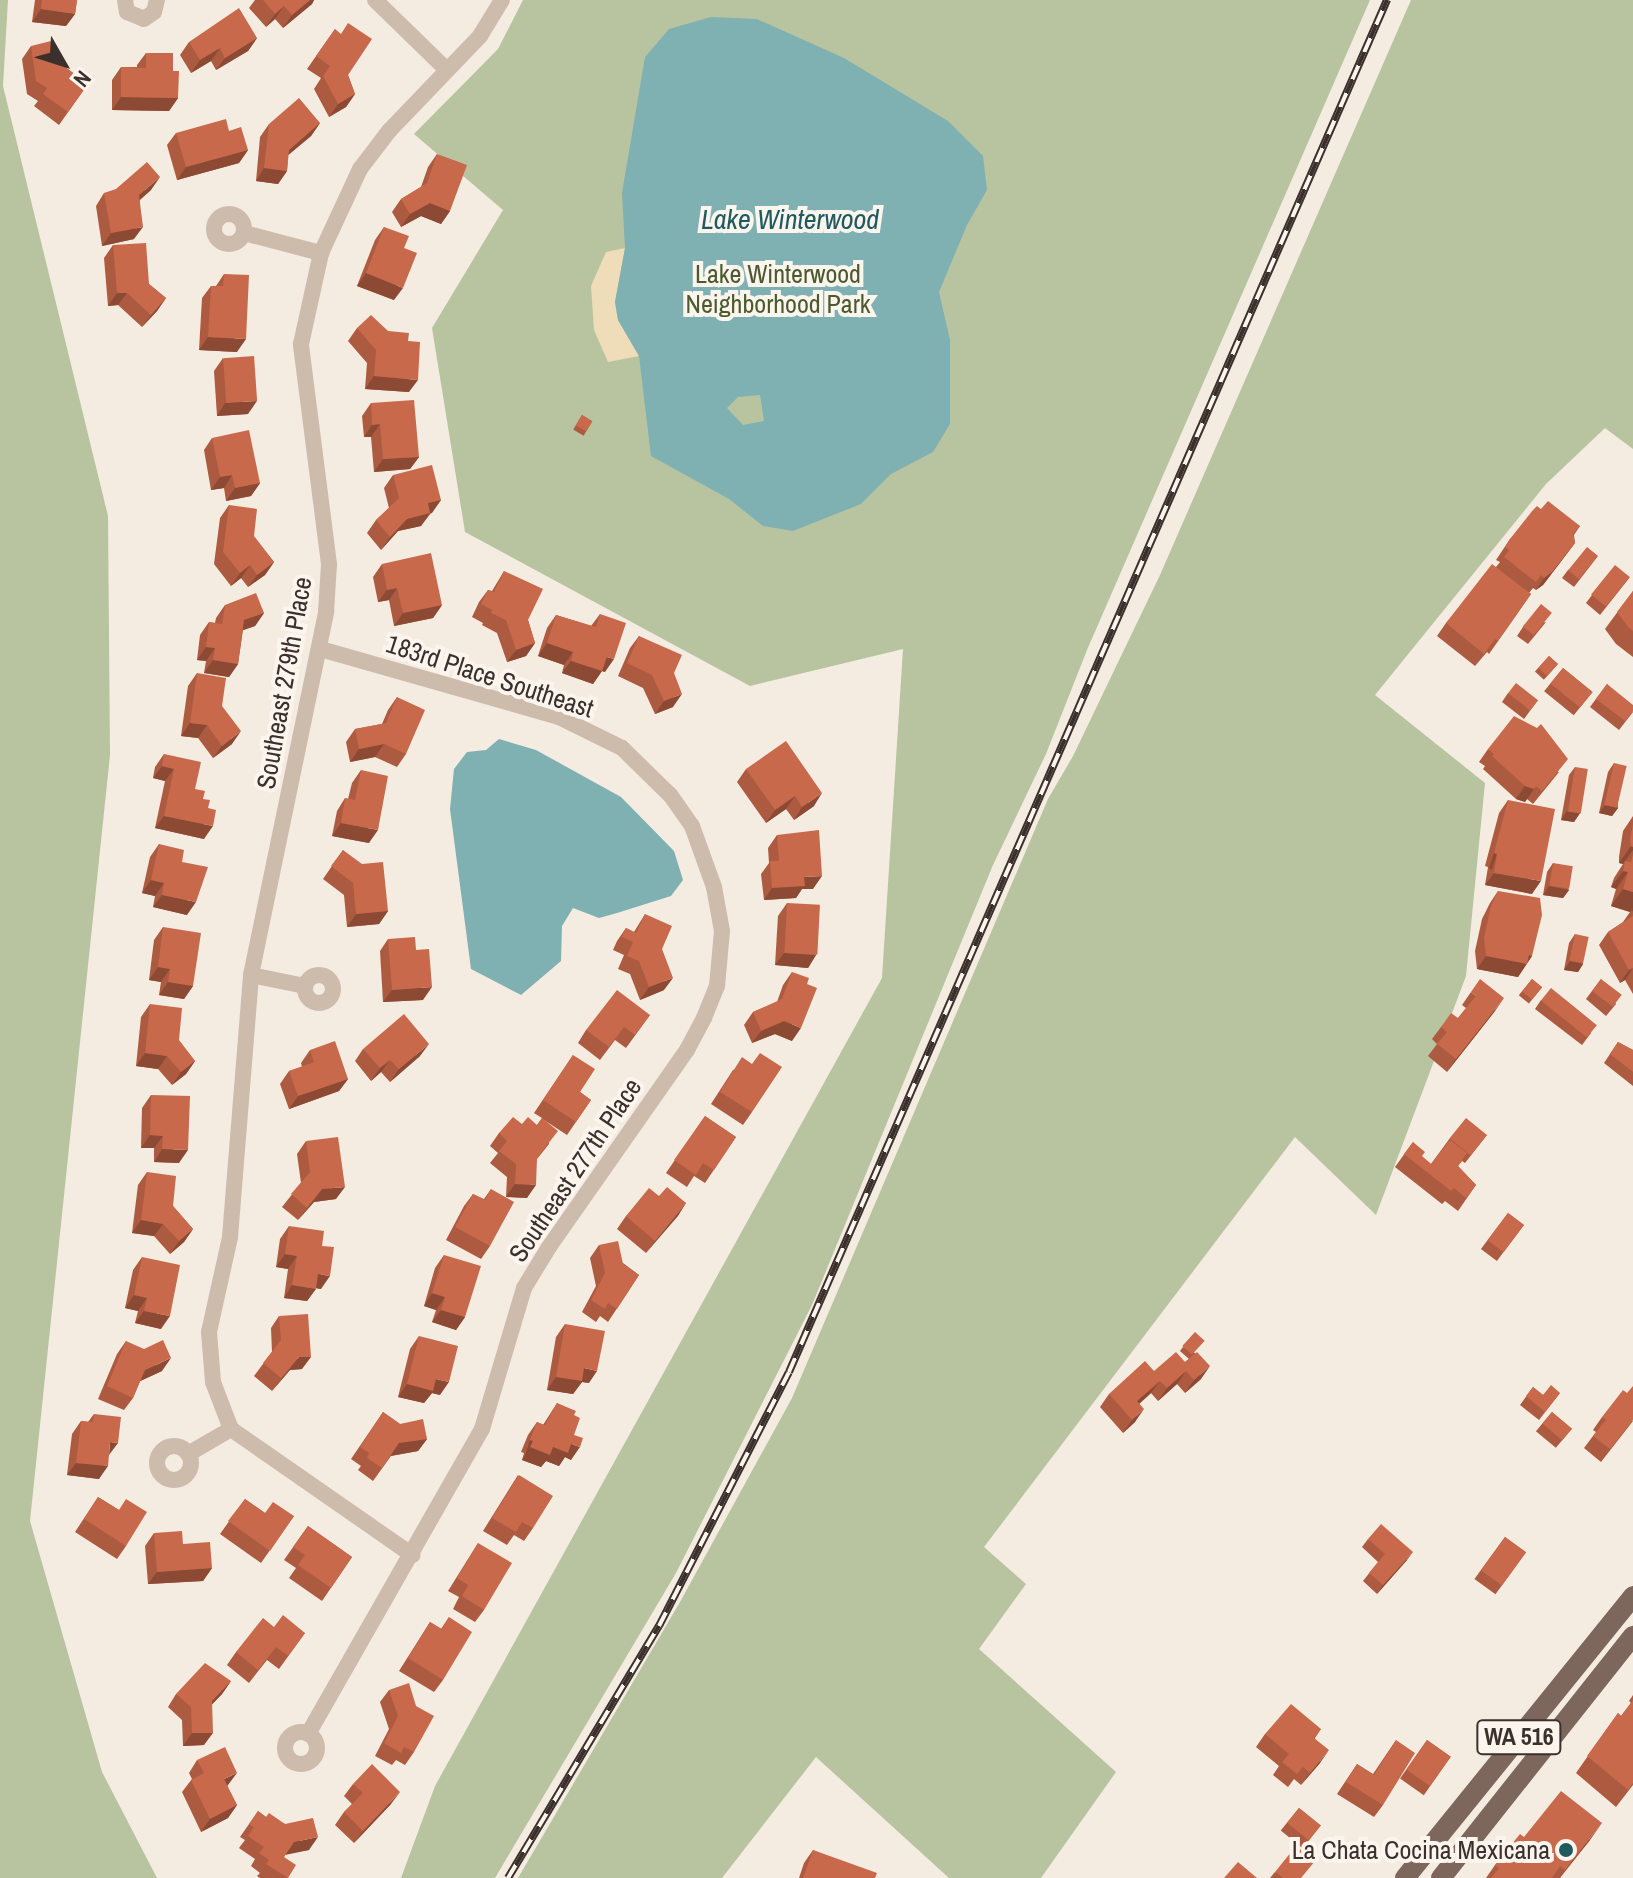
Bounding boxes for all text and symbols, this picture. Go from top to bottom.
north arrow [24,24,104,104]
text: N [67,65,98,94]
water label: Lake Winterwood [701,202,879,236]
park label: Lake Winterwood Neighborhood Park [686,258,870,320]
street label: Southeast 279th Place [250,575,318,791]
street label: 183rd Place Southeast [383,628,597,724]
street label: Southeast 277th Place [502,1072,648,1268]
road number: WA 516 [1475,1717,1563,1757]
place label: La Chata Cocina Mexicana [1292,1834,1550,1866]
marker: La Chata Cocina Mexicana [1557,1841,1575,1859]

